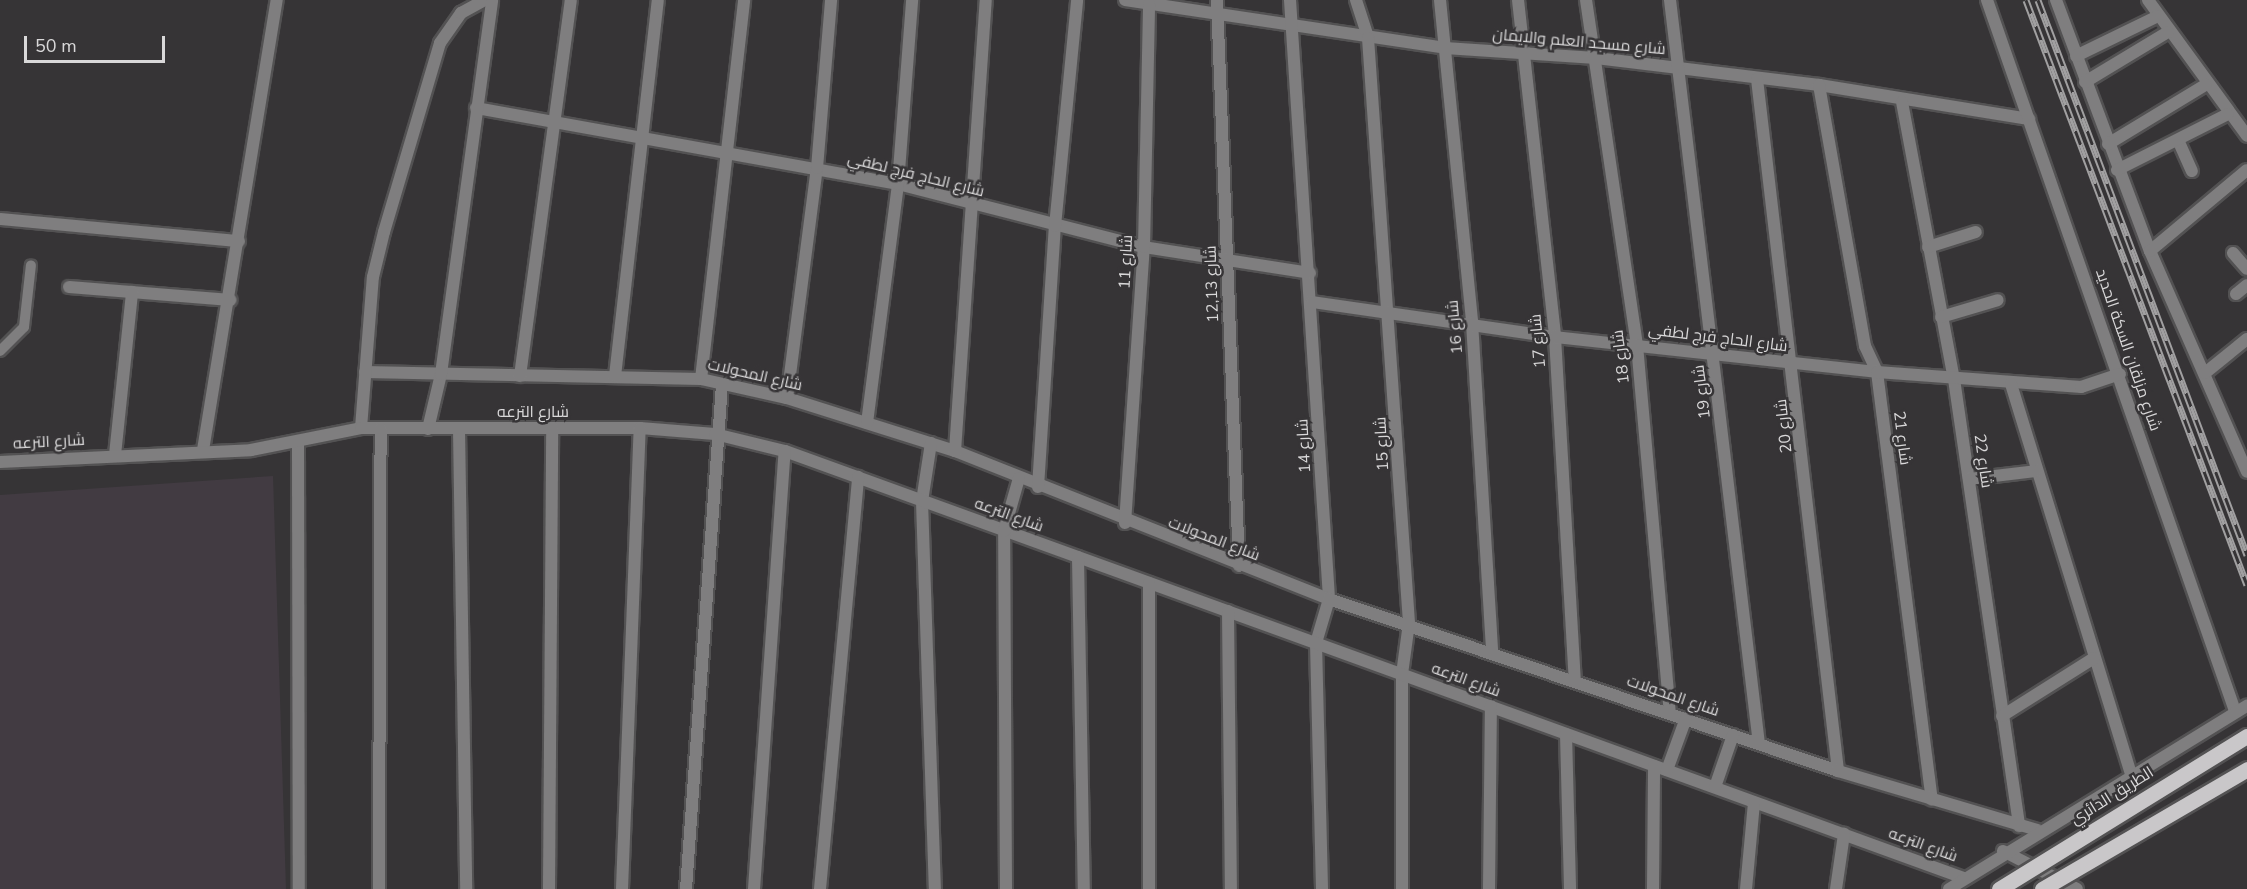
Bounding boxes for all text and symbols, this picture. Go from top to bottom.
scale bar [27,24,168,62]
street label: شارع مسجد العلم والايمان [1492,25,1666,59]
text: 50 m [35,34,77,58]
street label: شارع الحاج فرج لطفي [846,149,986,201]
street label: شارع 11 [1115,234,1137,290]
street label: شارع 12,13 [1201,245,1223,323]
street label: شارع مزلقان السكة الحديد [2091,266,2165,434]
street label: شارع 16 [1443,299,1467,355]
street label: شارع 17 [1526,313,1550,369]
street label: شارع الحاج فرج لطفي [1647,320,1789,356]
street label: شارع 18 [1608,329,1634,385]
street label: شارع المحولات [706,355,804,395]
street label: شارع 19 [1689,364,1715,420]
street label: شارع 20 [1772,398,1796,454]
street label: شارع الترعه [497,402,569,422]
street label: شارع 21 [1889,410,1915,466]
street label: شارع 15 [1371,416,1393,472]
street label: شارع 14 [1293,418,1315,474]
street label: شارع الترعه [13,431,85,453]
street label: شارع 22 [1970,433,1996,489]
street label: شارع الترعه [972,494,1046,536]
street label: شارع المحولات [1166,513,1262,565]
street label: شارع الترعه [1429,659,1503,701]
street label: شارع المحولات [1624,671,1722,721]
street label: الطريق الدائري [2067,763,2157,829]
street label: شارع الترعه [1886,824,1960,866]

